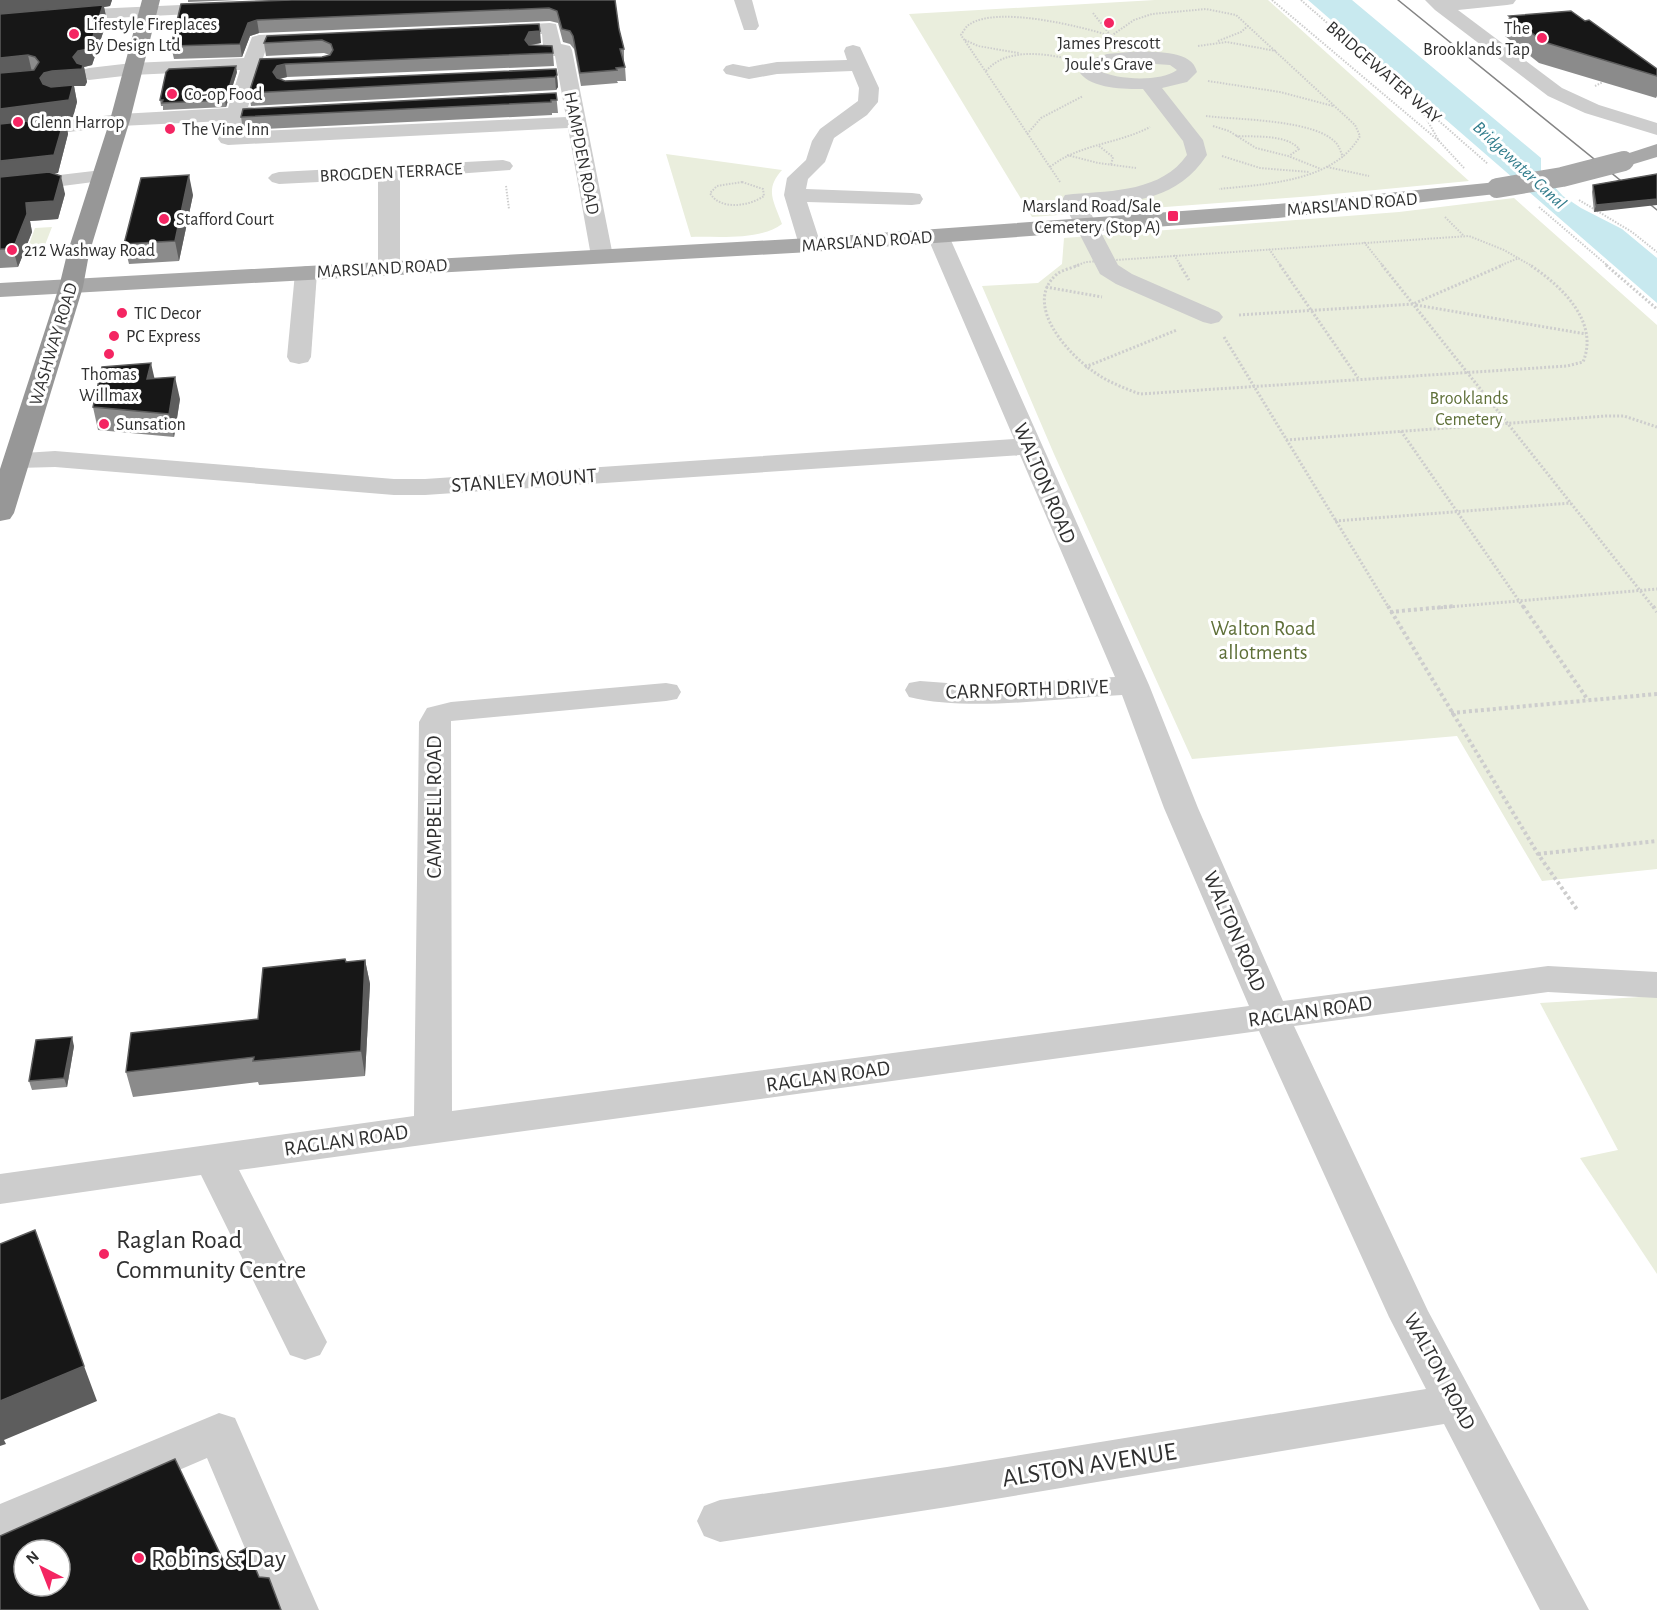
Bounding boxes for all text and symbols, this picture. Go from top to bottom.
place label: Lifestyle Fireplaces By Design Ltd [86,16,217,55]
marker: James Prescott Joule's Grave [1102,16,1116,30]
street label: BRIDGEWATER WAY [1322,18,1445,128]
place label: The Brooklands Tap [1423,20,1530,59]
marker: Lifestyle Fireplaces By Design Ltd [67,27,81,41]
marker: The Brooklands Tap [1535,31,1549,45]
place label: James Prescott Joule's Grave [1058,35,1161,74]
place label: Co-op Food [184,86,263,104]
marker: Co-op Food [165,87,179,101]
street label: HAMPDEN ROAD [560,90,602,216]
place label: Glenn Harrop [30,114,124,132]
marker: Glenn Harrop [11,115,25,129]
water label: Bridgewater Canal [1469,118,1569,213]
place label: The Vine Inn [182,121,269,139]
marker: The Vine Inn [163,122,177,136]
street label: BROGDEN TERRACE [319,160,463,186]
street label: MARSLAND ROAD [1286,190,1418,220]
place label: Marsland Road/Sale Cemetery (Stop A) [1022,198,1161,237]
marker: Marsland Road/Sale Cemetery (Stop A) [1166,209,1180,223]
place label: Stafford Court [176,211,274,229]
marker: Stafford Court [157,212,171,226]
street label: MARSLAND ROAD [801,228,933,256]
place label: 212 Washway Road [24,242,155,260]
marker: 212 Washway Road [5,243,19,257]
street label: MARSLAND ROAD [316,257,448,281]
street label: WASHWAY ROAD [27,281,81,408]
place label: TIC Decor [134,305,201,323]
marker: TIC Decor [115,306,129,320]
place label: PC Express [126,328,201,346]
marker: PC Express [107,329,121,343]
marker: Thomas Willmax [102,347,116,361]
place label: Thomas Willmax [79,366,139,405]
park label: Brooklands Cemetery [1429,390,1509,429]
place label: Sunsation [116,416,186,434]
marker: Sunsation [97,417,111,431]
street label: WALTON ROAD [1010,420,1079,547]
street label: STANLEY MOUNT [450,465,598,496]
park label: Walton Road allotments [1210,618,1316,663]
street label: CARNFORTH DRIVE [945,676,1109,703]
street label: CAMPBELL ROAD [424,735,445,879]
street label: WALTON ROAD [1200,868,1269,995]
street label: RAGLAN ROAD [1247,992,1373,1031]
street label: RAGLAN ROAD [765,1057,891,1096]
street label: RAGLAN ROAD [283,1121,409,1160]
place label: Raglan Road Community Centre [116,1227,306,1283]
marker: Raglan Road Community Centre [97,1247,111,1261]
street label: WALTON ROAD [1400,1309,1479,1433]
street label: ALSTON AVENUE [1000,1438,1178,1492]
north arrow [12,1538,72,1598]
place label: Robins & Day [151,1546,286,1572]
text: N [23,1548,42,1567]
marker: Robins & Day [132,1551,146,1565]

